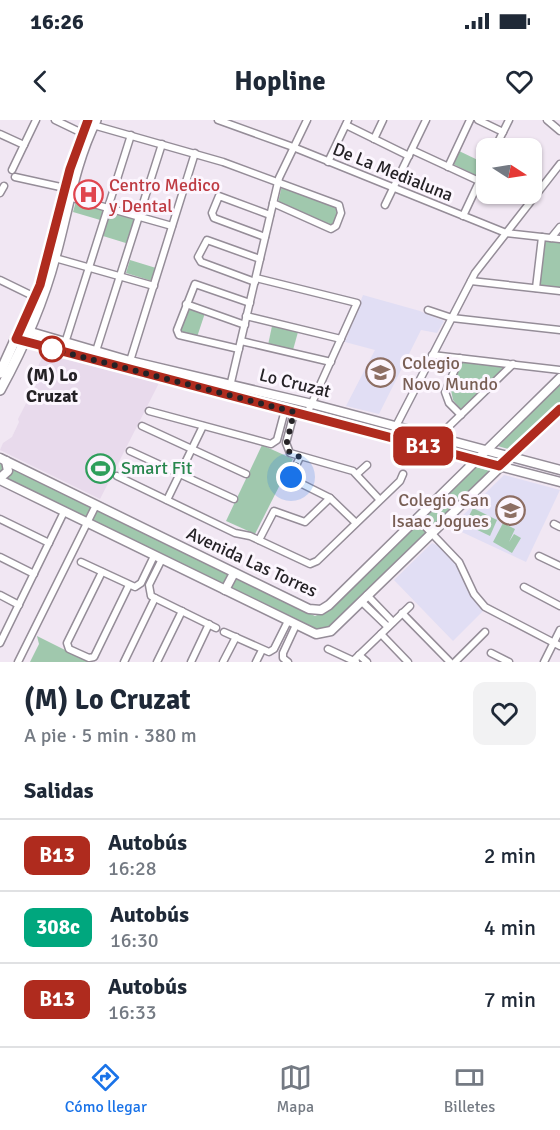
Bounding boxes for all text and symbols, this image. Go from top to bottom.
text: 16:26 [30,8,84,35]
icon: back [24,65,57,98]
text: Hopline [234,65,326,98]
icon: heart [503,65,536,98]
street label: De La Medialuna [330,138,456,206]
north arrow [476,138,542,204]
map controls [476,138,542,204]
place label: Centro Medico y Dental [109,174,220,217]
hospital icon: Centro Medico y Dental [72,179,104,211]
marker: (M) Lo Cruzat [39,336,65,362]
place label: Colegio Novo Mundo [402,352,498,395]
school or university icon: Colegio Novo Mundo [365,357,397,389]
place label: (M) Lo Cruzat [26,364,78,407]
street label: Lo Cruzat [257,364,333,402]
line badge: B13 [388,426,458,466]
text: B13 [405,433,441,459]
sports icon: Smart Fit [84,452,116,484]
place label: Smart Fit [121,457,192,479]
your location [276,462,306,492]
place label: Colegio San Isaac Jogues [392,489,489,532]
school or university icon: Colegio San Isaac Jogues [494,494,526,526]
street label: Avenida Las Torres [183,522,321,602]
button: heart [473,682,536,745]
text: (M) Lo Cruzat [24,683,191,717]
text: A pie · 5 min · 380 m [24,723,197,748]
text: Salidas [24,777,94,804]
text: Autobús [108,829,187,856]
text: B13 [39,842,75,868]
text: 2 min [484,842,536,869]
text: 16:28 [108,856,157,881]
text: Autobús [110,901,189,928]
text: 308c [36,914,80,940]
text: 4 min [484,914,536,941]
text: 16:30 [110,928,159,953]
text: Autobús [108,973,187,1000]
text: B13 [39,986,75,1012]
text: 7 min [484,986,536,1013]
text: 16:33 [108,1000,157,1025]
tab: Cómo llegar [65,1061,147,1117]
tab: Mapa [276,1061,314,1117]
tab: Billetes [444,1061,495,1117]

